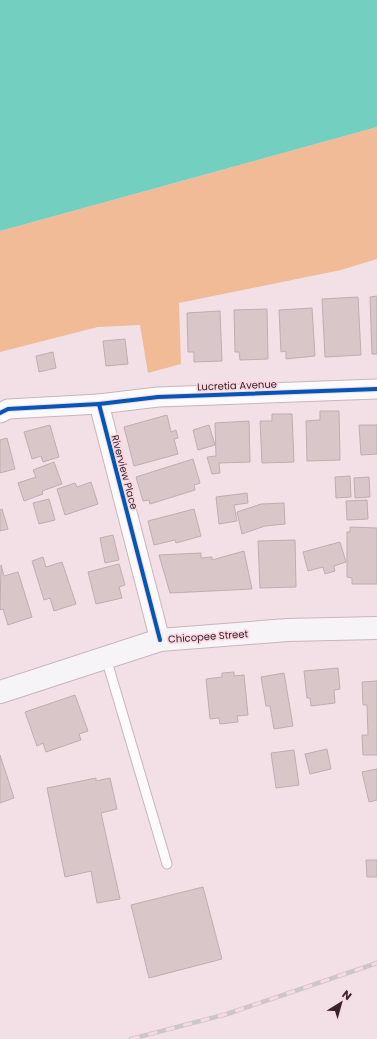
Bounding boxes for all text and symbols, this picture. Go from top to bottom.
street label: Lucretia Avenue [197,377,277,394]
street label: Riverview Place [107,433,142,511]
street label: Chicopee Street [168,626,249,647]
north arrow [321,983,361,1023]
text: N [339,986,355,1004]

